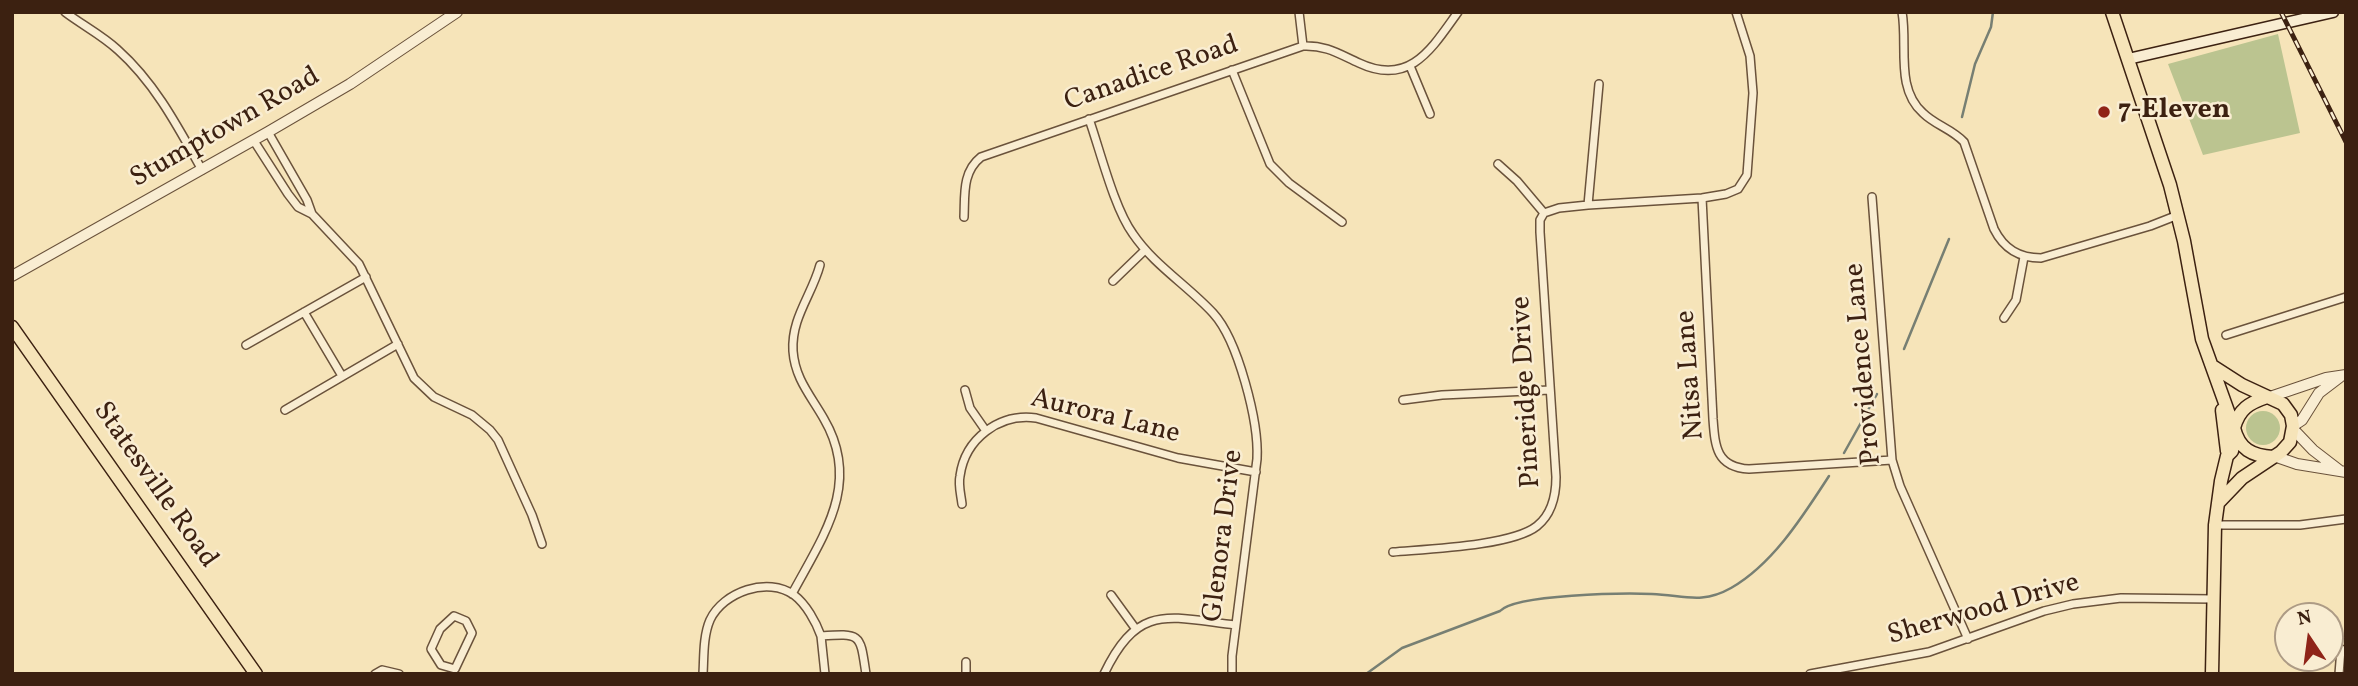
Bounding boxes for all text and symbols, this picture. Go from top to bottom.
street label: Canadice Road [1061,30,1243,120]
street label: Stumptown Road [125,61,327,197]
place label: 7-Eleven [2118,95,2230,129]
marker: 7-Eleven [2096,104,2112,120]
street label: Providence Lane [1839,262,1891,466]
street label: Pineridge Drive [1506,295,1550,489]
street label: Nitsa Lane [1671,309,1713,441]
street label: Aurora Lane [1027,383,1183,453]
street label: Statesville Road [84,396,224,576]
street label: Glenora Drive [1198,448,1252,624]
street label: Sherwood Drive [1884,568,2084,654]
north arrow [2274,602,2344,672]
text: N [2295,604,2314,633]

